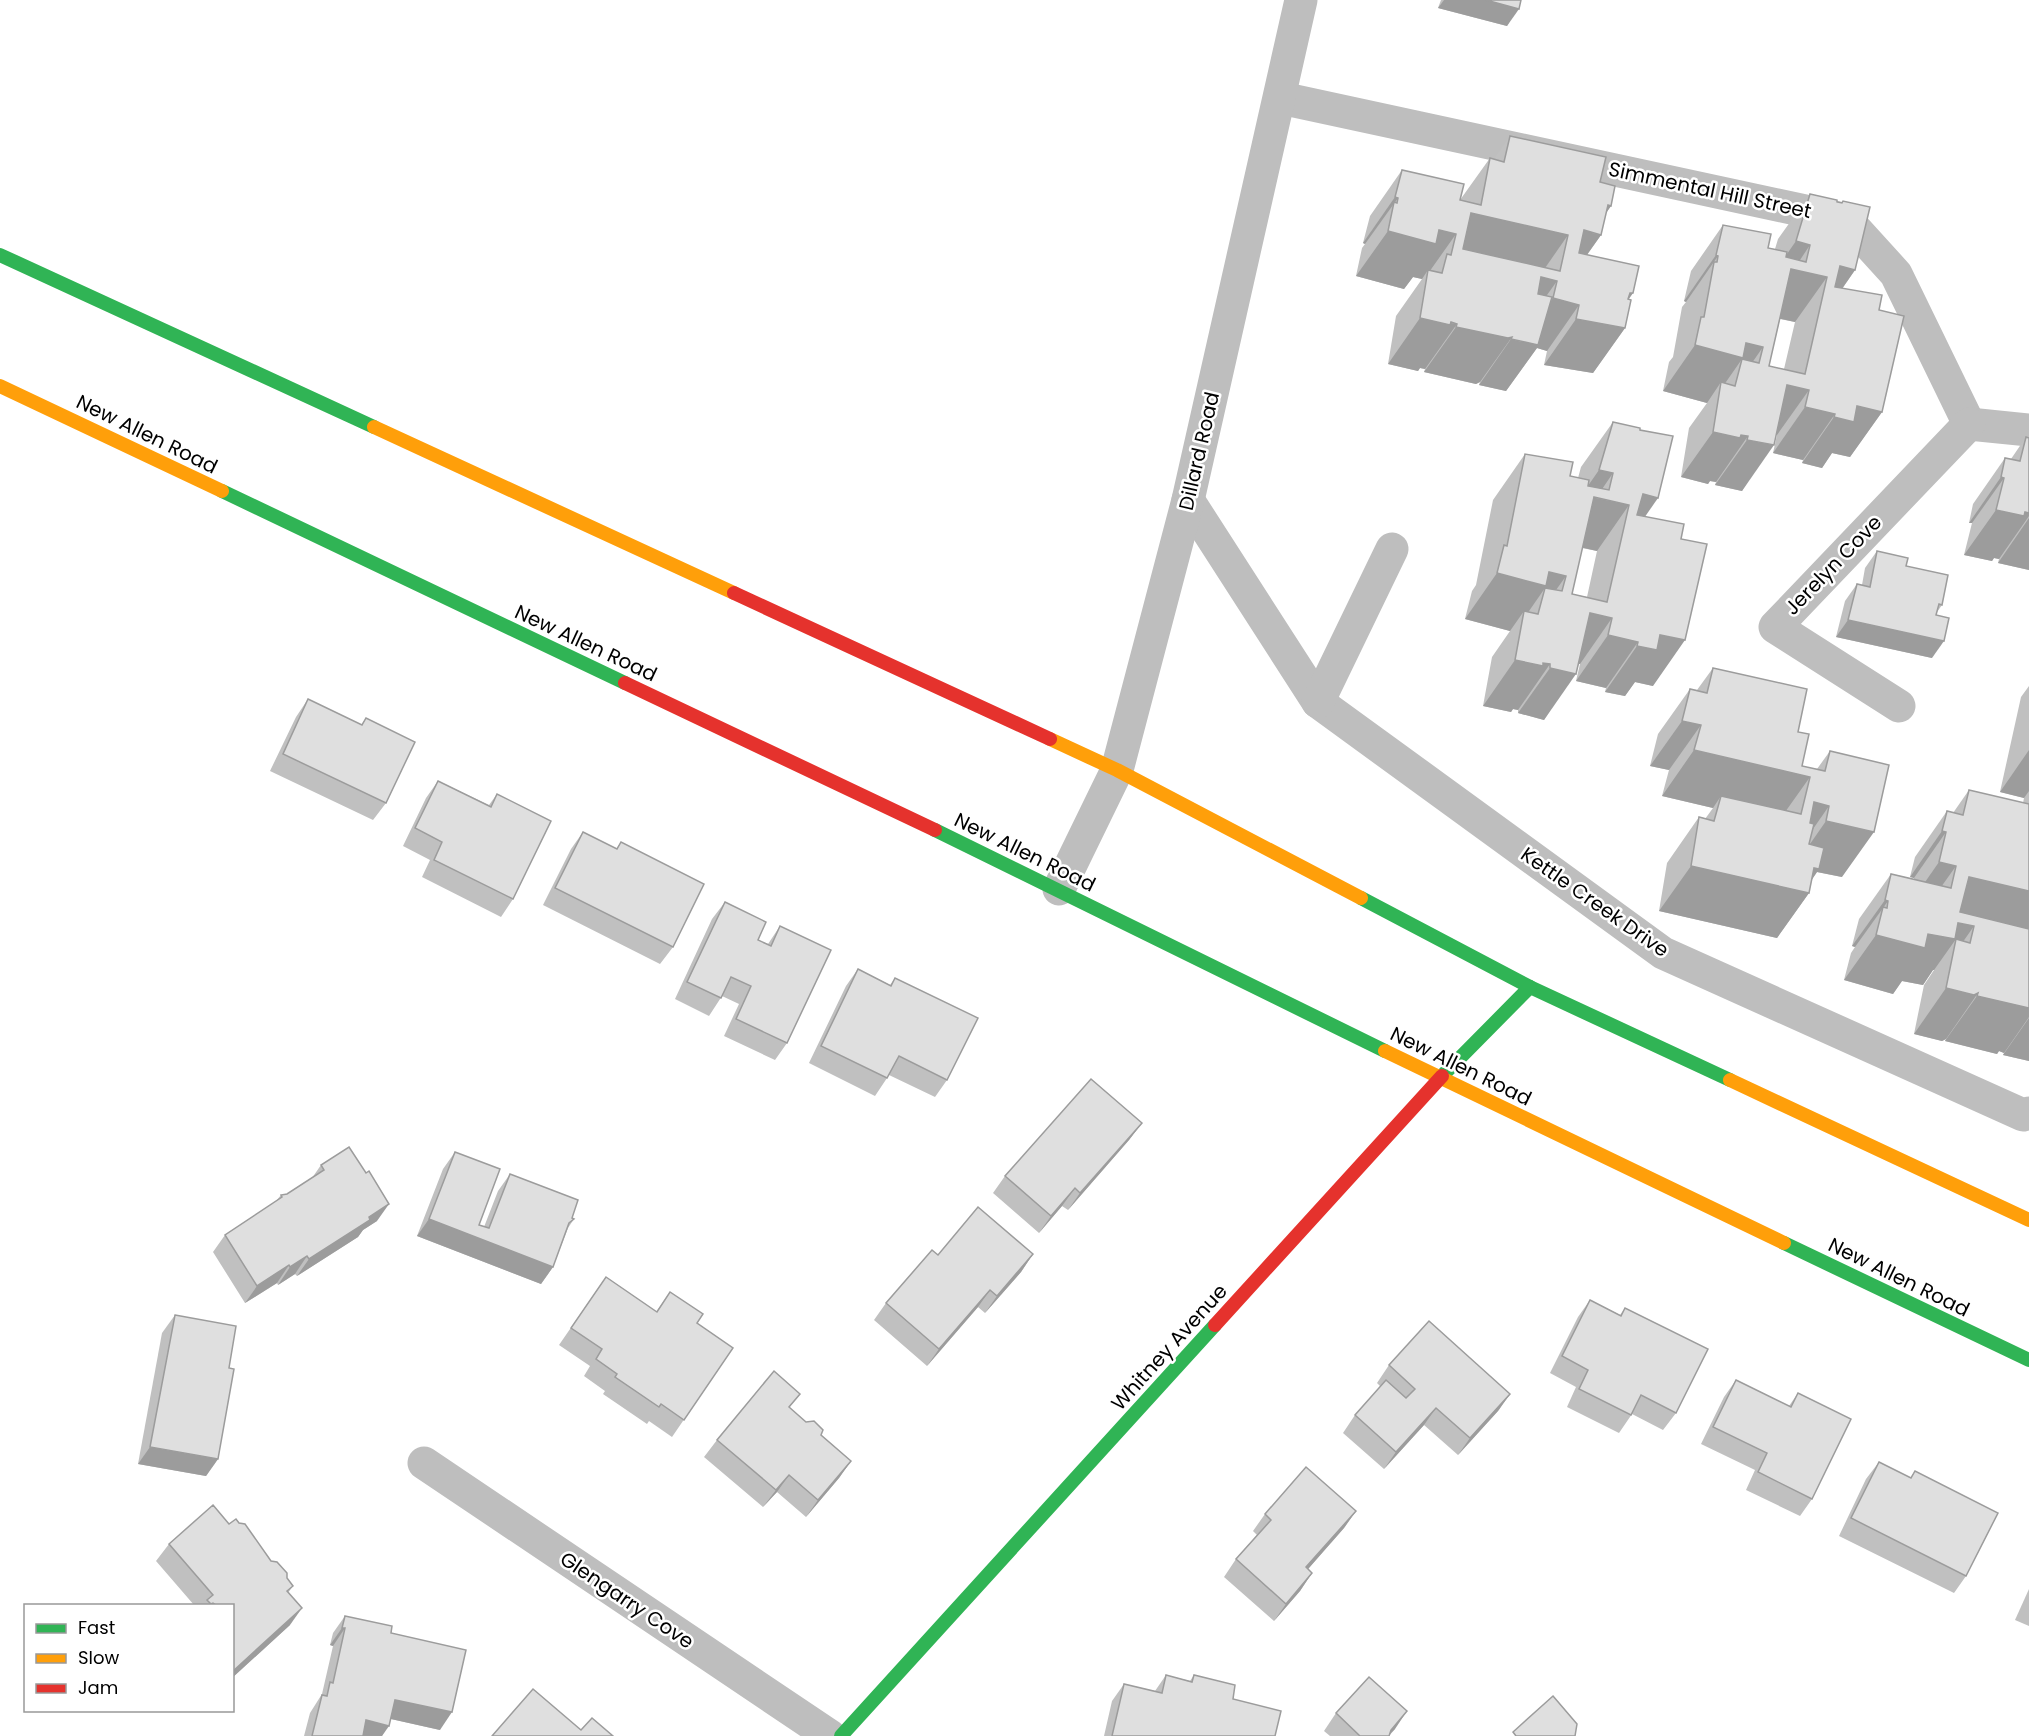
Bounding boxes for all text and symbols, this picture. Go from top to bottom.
street label: Simmental Hill Street [1606,155,1814,225]
street label: New Allen Road [72,388,222,480]
street label: Dillard Road [1172,389,1226,513]
street label: Jerelyn Cove [1778,509,1888,621]
street label: New Allen Road [510,598,662,688]
street label: New Allen Road [950,806,1100,898]
street label: Kettle Creek Drive [1515,840,1675,964]
street label: New Allen Road [1386,1020,1536,1112]
street label: New Allen Road [1824,1231,1974,1323]
street label: Whitney Avenue [1105,1278,1233,1416]
street label: Glengarry Cove [554,1545,700,1655]
legend [24,1604,234,1712]
text: Fast [78,1615,115,1640]
text: Slow [78,1645,120,1670]
text: Jam [78,1675,118,1700]

